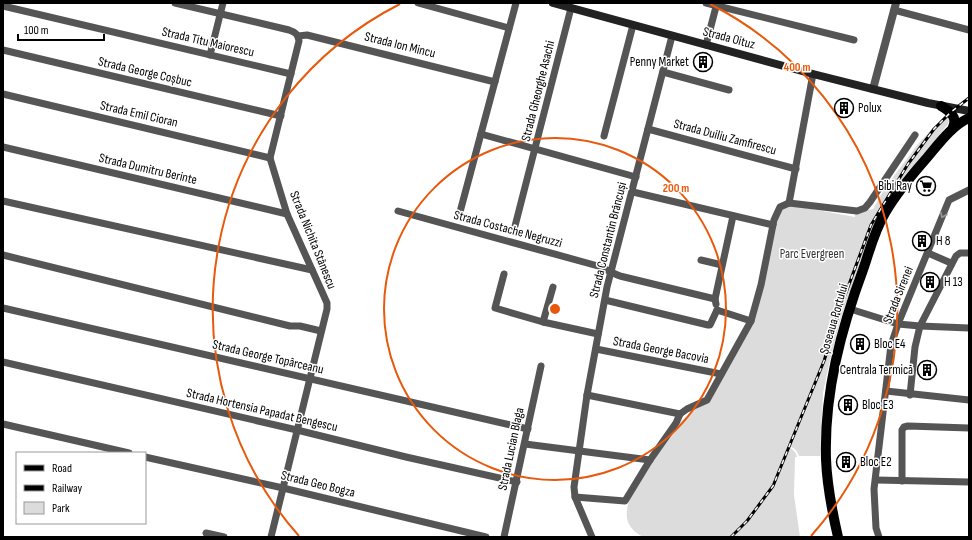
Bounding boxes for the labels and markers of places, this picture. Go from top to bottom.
building icon: Penny Market [692,51,714,73]
place label: Penny Market [630,54,689,70]
building icon: Polux [833,97,855,119]
place label: Polux [858,100,882,116]
supermarket icon: Bibi Ray [915,175,937,197]
place label: Bibi Ray [878,178,912,194]
building icon: H 8 [911,230,933,252]
place label: H 8 [936,233,951,249]
building icon: H 13 [919,271,941,293]
place label: H 13 [944,274,963,290]
centre of rings [548,302,562,316]
building icon: Bloc E4 [849,333,871,355]
place label: Bloc E4 [874,336,906,352]
building icon: Centrala Termică [916,359,938,381]
place label: Centrala Termică [840,362,913,378]
building icon: Bloc E3 [837,394,859,416]
place label: Bloc E3 [862,397,894,413]
building icon: Bloc E2 [835,451,857,473]
place label: Bloc E2 [860,454,892,470]

